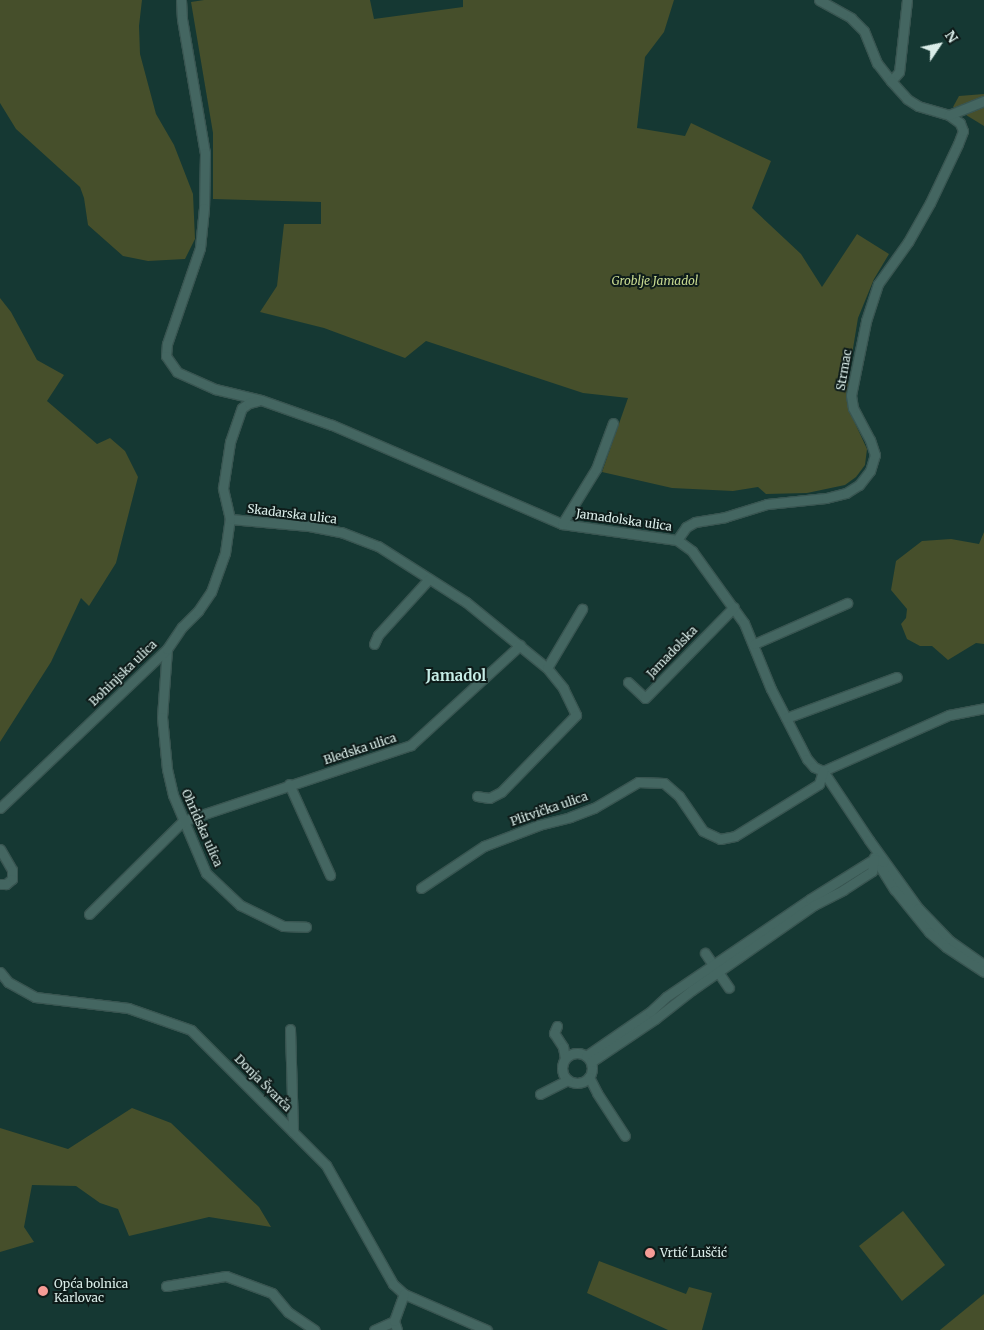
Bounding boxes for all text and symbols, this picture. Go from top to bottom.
north arrow [914,20,964,70]
text: N [941,27,962,46]
park label: Groblje Jamadol [612,274,698,288]
street label: Strmac [833,348,855,392]
street label: Skadarska ulica [246,501,338,527]
street label: Jamadolska ulica [575,506,673,534]
street label: Jamadolska [644,623,700,681]
street label: Bohinjska ulica [86,637,160,709]
district label: Jamadol [426,667,486,685]
street label: Bledska ulica [322,730,398,768]
street label: Ohridska ulica [179,787,225,869]
street label: Plitvička ulica [508,789,590,829]
street label: Donja Švarča [232,1052,294,1114]
place label: Vrtić Luščić [660,1246,727,1260]
marker: Vrtić Luščić [644,1247,656,1259]
place label: Opća bolnica Karlovac [54,1277,128,1305]
marker: Opća bolnica Karlovac [36,1284,50,1298]

